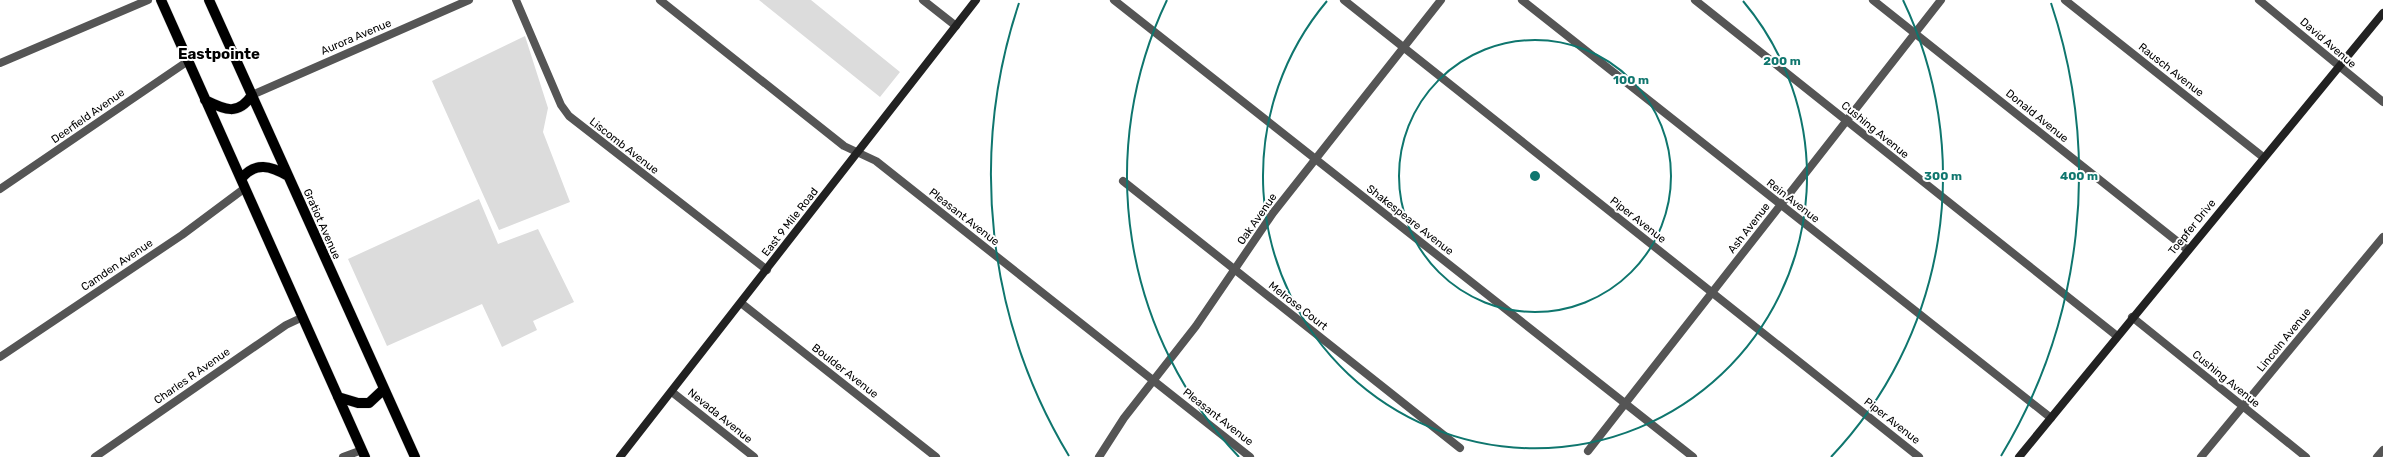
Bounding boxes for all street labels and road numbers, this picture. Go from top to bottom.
street label: David Avenue [2297,15,2359,71]
street label: Aurora Avenue [319,16,393,58]
street label: Rausch Avenue [2136,40,2206,100]
street label: Deerfield Avenue [49,86,127,146]
street label: Donald Avenue [2003,87,2071,145]
street label: Cushing Avenue [1839,99,1911,161]
street label: Liscomb Avenue [587,115,661,177]
street label: Rein Avenue [1764,176,1822,226]
street label: Shakespeare Avenue [1364,182,1456,258]
street label: East 9 Mile Road [759,185,821,259]
street label: Pleasant Avenue [926,186,1002,248]
street label: Gratiot Avenue [301,187,343,261]
street label: Oak Avenue [1234,191,1280,247]
street label: Piper Avenue [1607,194,1669,246]
street label: Toepfer Drive [2166,197,2218,257]
street label: Ash Avenue [1725,200,1773,256]
street label: Camden Avenue [79,236,155,294]
street label: Melrose Court [1266,279,1331,333]
street label: Lincoln Avenue [2254,306,2314,374]
street label: Boulder Avenue [809,341,881,401]
street label: Charles R Avenue [152,345,232,407]
street label: Cushing Avenue [2190,348,2262,410]
street label: Nevada Avenue [685,386,755,446]
street label: Pleasant Avenue [1180,386,1256,448]
street label: Piper Avenue [1861,395,1923,447]

